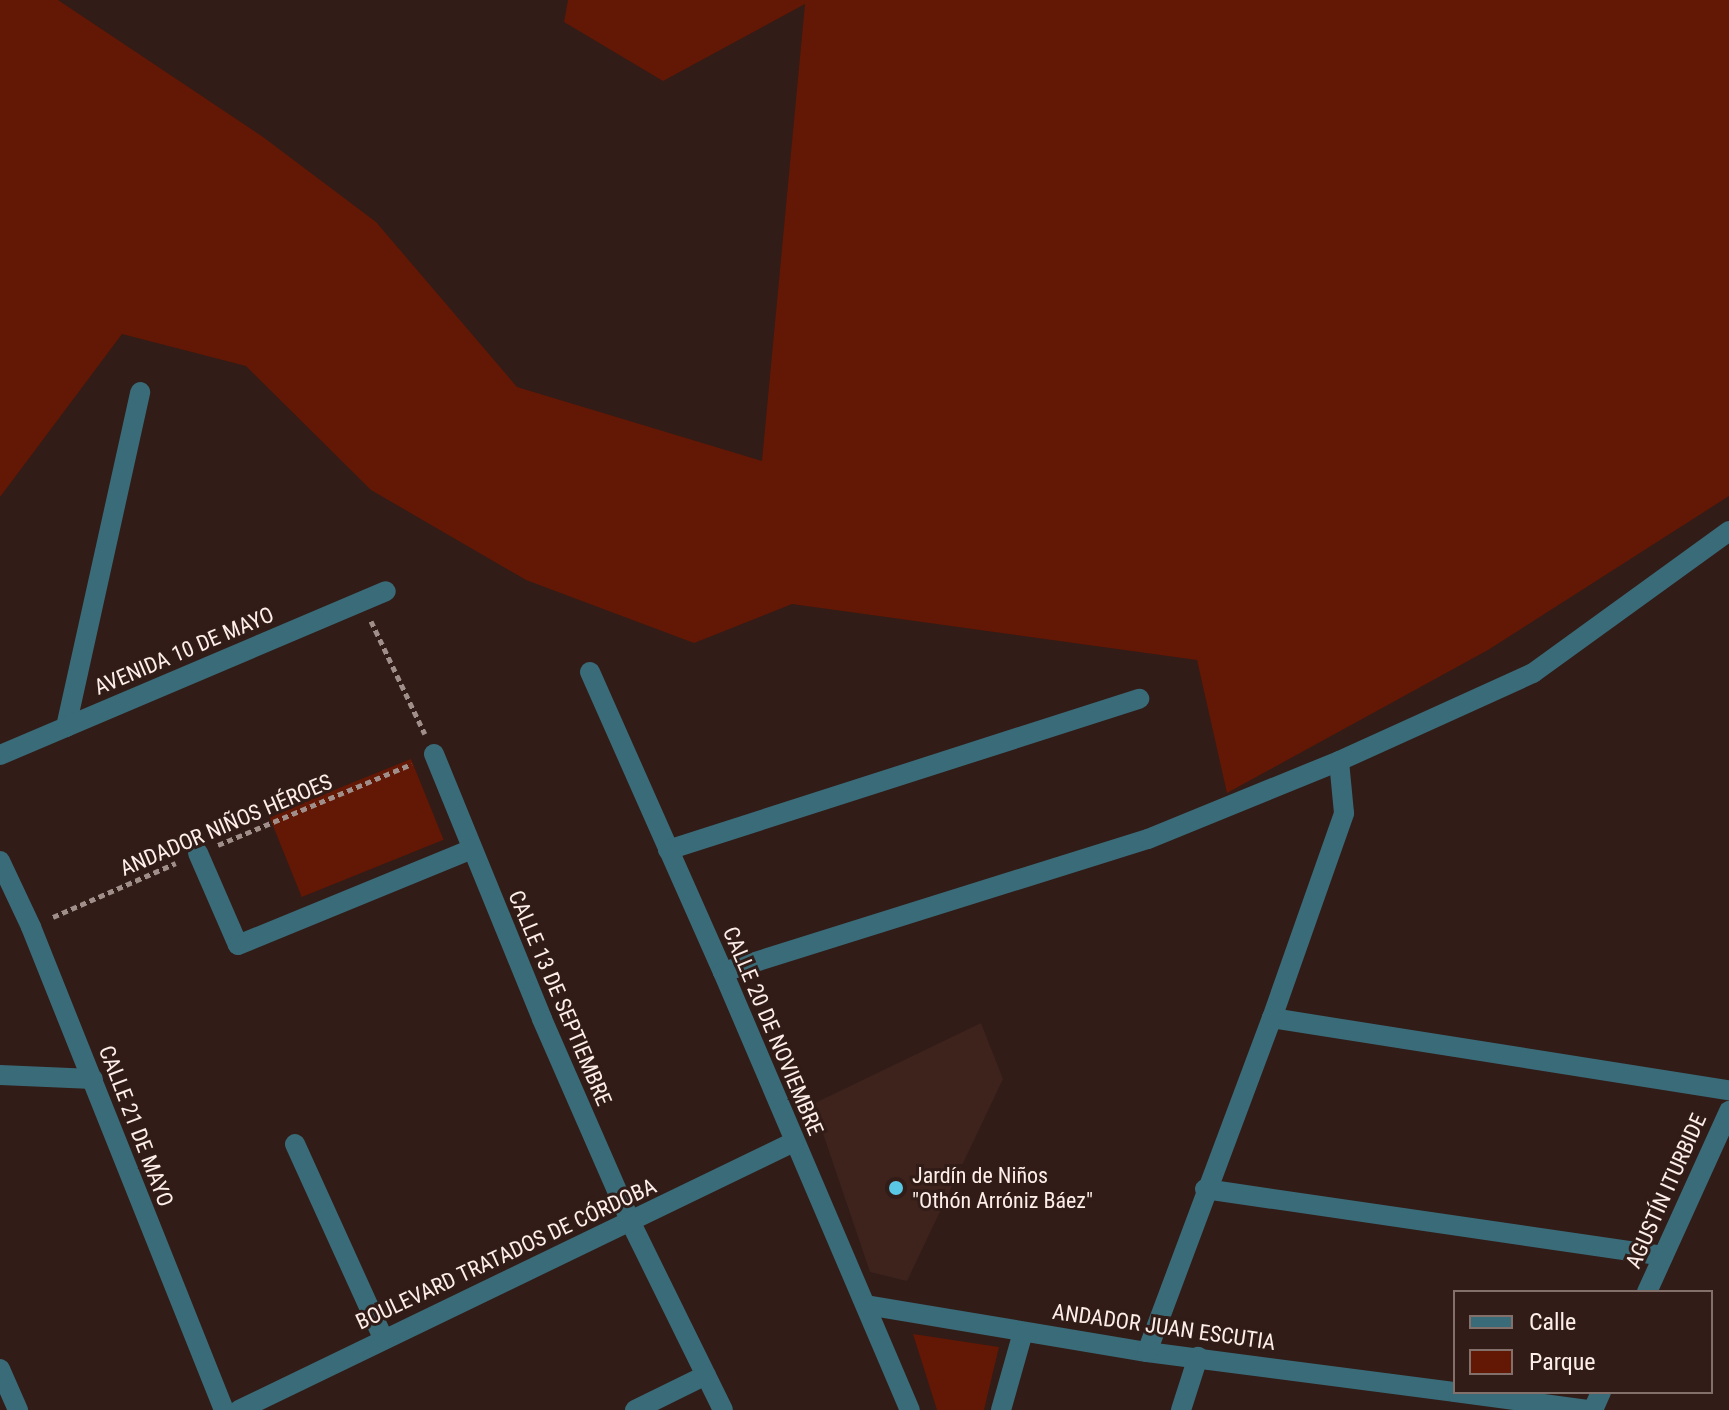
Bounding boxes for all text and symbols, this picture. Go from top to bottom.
street label: AVENIDA 10 DE MAYO [90,601,278,701]
street label: ANDADOR NIÑOS HÉROES [116,768,336,882]
street label: CALLE 13 DE SEPTIEMBRE [503,887,617,1109]
street label: CALLE 20 DE NOVIEMBRE [717,923,829,1139]
street label: CALLE 21 DE MAYO [93,1042,179,1210]
street label: AGUSTÍN ITURBIDE [1620,1110,1712,1272]
place label: Jardín de Niños "Othón Arróniz Báez" [912,1162,1093,1214]
street label: BOULEVARD TRATADOS DE CÓRDOBA [351,1173,661,1335]
marker: Jardín de Niños "Othón Arróniz Báez" [887,1179,905,1197]
legend [1453,1290,1713,1394]
street label: ANDADOR JUAN ESCUTIA [1051,1298,1277,1356]
text: Calle [1529,1308,1576,1336]
text: Parque [1529,1348,1596,1376]

